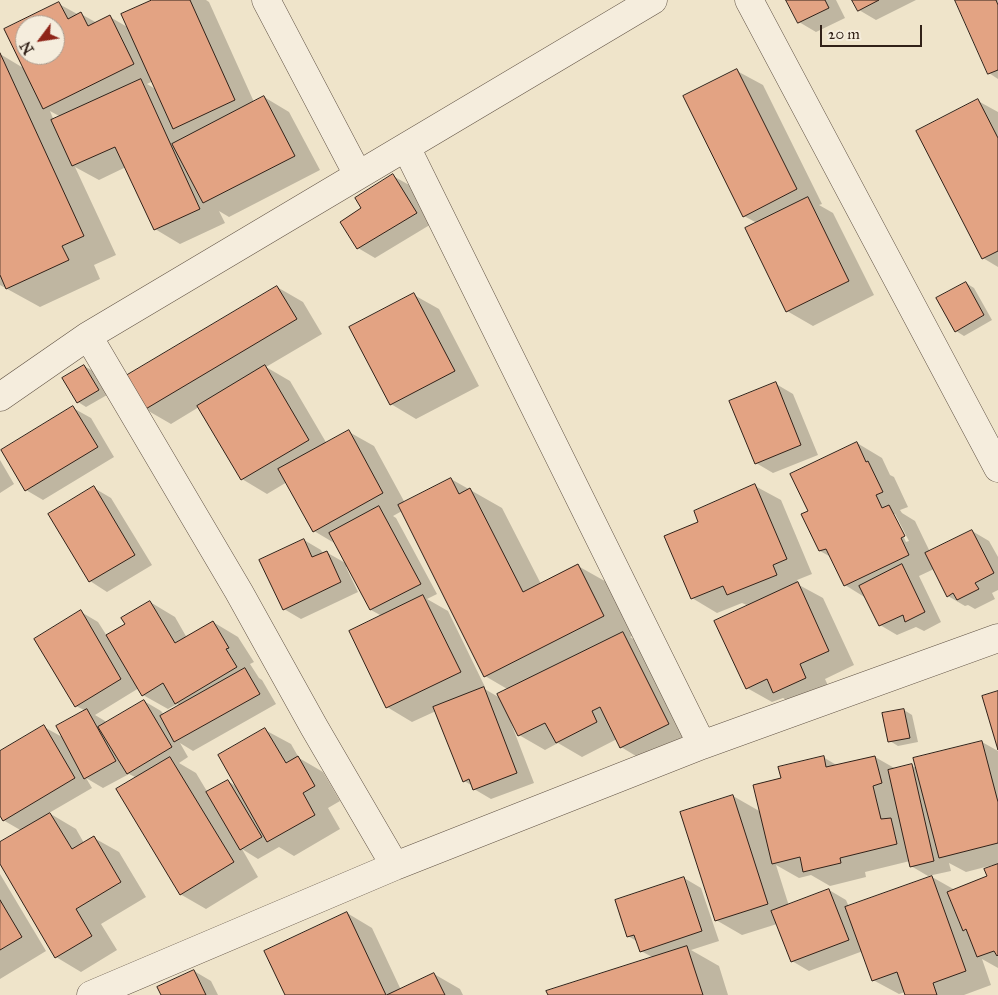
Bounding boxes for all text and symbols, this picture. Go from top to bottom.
north arrow [15,15,65,65]
scale bar [823,15,926,47]
text: 20 m [828,25,860,43]
text: N [17,38,38,57]

